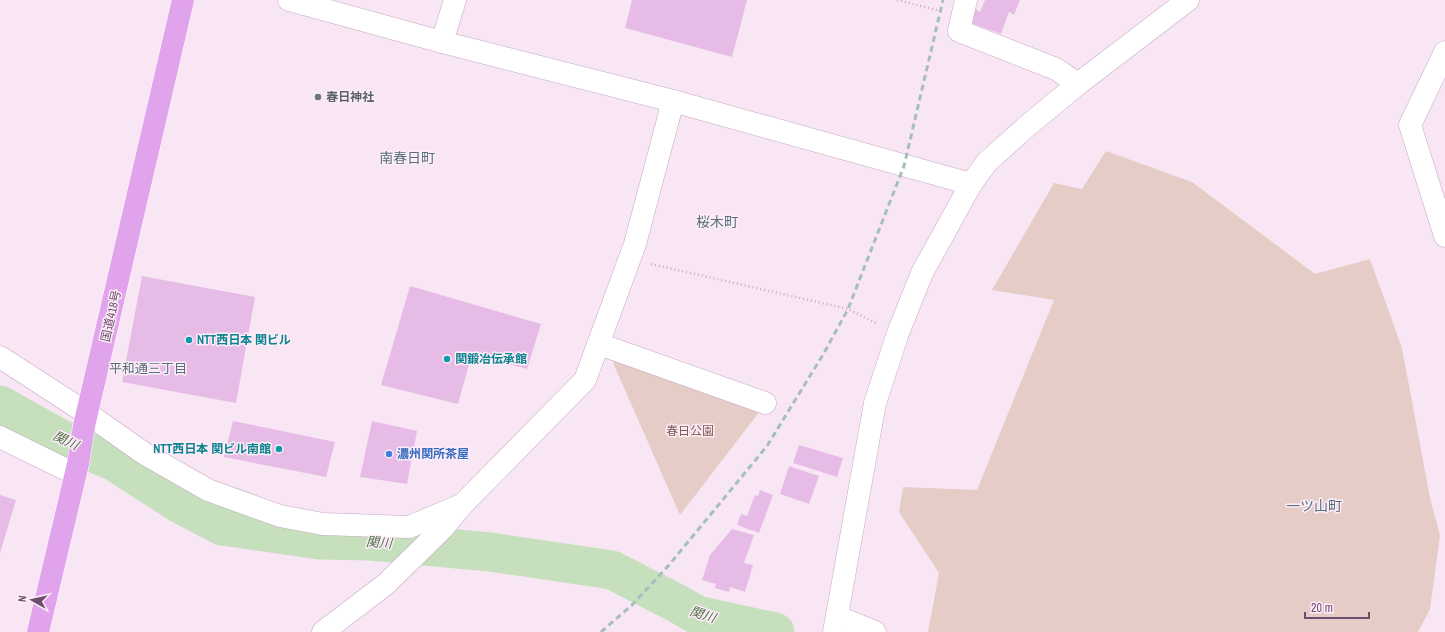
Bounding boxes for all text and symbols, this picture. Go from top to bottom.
place label: 春日神社 [326,89,374,105]
marker: 春日神社 [313,92,323,102]
district label: 南春日町 [379,149,435,167]
district label: 桜木町 [696,213,738,231]
street label: 国道418号 [97,289,125,343]
place label: NTT西日本 関ビル [197,332,291,348]
marker: NTT西日本 関ビル [184,335,194,345]
place label: 関鍛冶伝承館 [455,351,527,367]
marker: 関鍛冶伝承館 [442,354,452,364]
district label: 平和通三丁目 [109,360,187,377]
park label: 春日公園 [666,423,714,439]
water label: 関川 [50,427,83,454]
place label: NTT西日本 関ビル南館 [153,441,271,457]
marker: NTT西日本 関ビル南館 [274,444,284,454]
place label: 濃州関所茶屋 [397,446,469,462]
marker: 濃州関所茶屋 [384,449,394,459]
district label: 一ツ山町 [1286,497,1342,515]
water label: 関川 [365,533,395,552]
north arrow [12,580,52,620]
text: N [15,594,29,603]
scale bar [1305,594,1369,620]
text: 20 m [1311,600,1333,616]
water label: 関川 [688,602,720,627]

